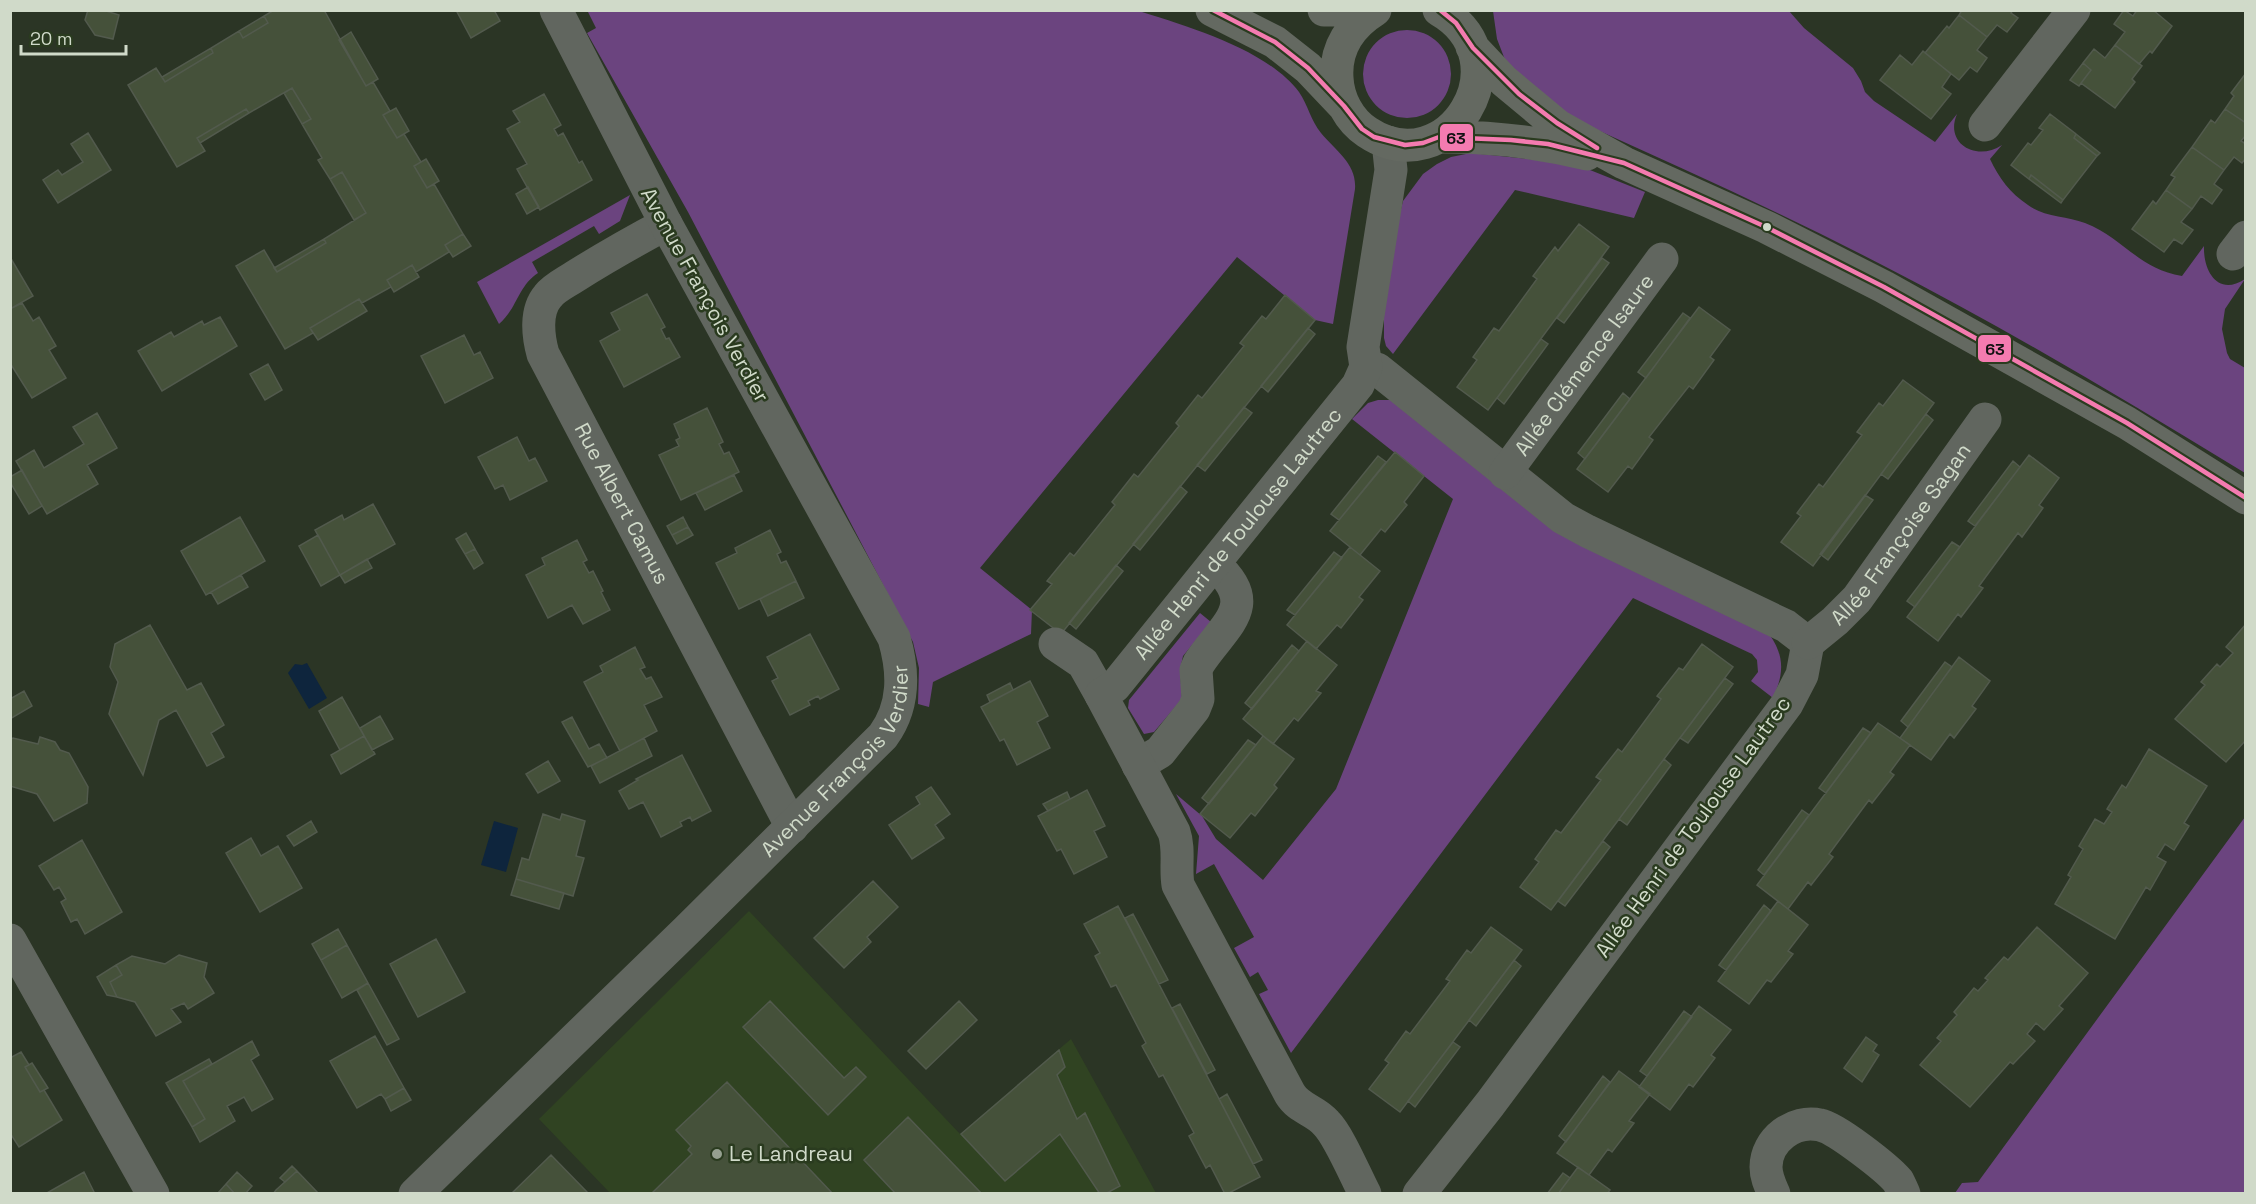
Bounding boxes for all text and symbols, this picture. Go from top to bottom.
scale bar [21,18,126,56]
text: 20 m [30,27,73,50]
line badge: 63 [1439,123,1474,152]
text: 63 [1446,128,1466,149]
street label: Avenue François Verdier [635,183,776,407]
unlabelled marker [1761,221,1773,233]
street label: Allée Clémence Isaure [1508,268,1660,461]
line badge: 63 [1977,334,2012,363]
text: 63 [1985,339,2005,360]
street label: Allée Henri de Toulouse Lautrec [1128,402,1348,665]
street label: Rue Albert Camus [569,418,676,589]
street label: Allée Françoise Sagan [1824,437,1977,631]
street label: Avenue François Verdier [755,663,914,862]
street label: Allée Henri de Toulouse Lautrec [1589,691,1797,963]
place label: Le Landreau [729,1140,853,1167]
marker: Le Landreau [710,1147,724,1161]

